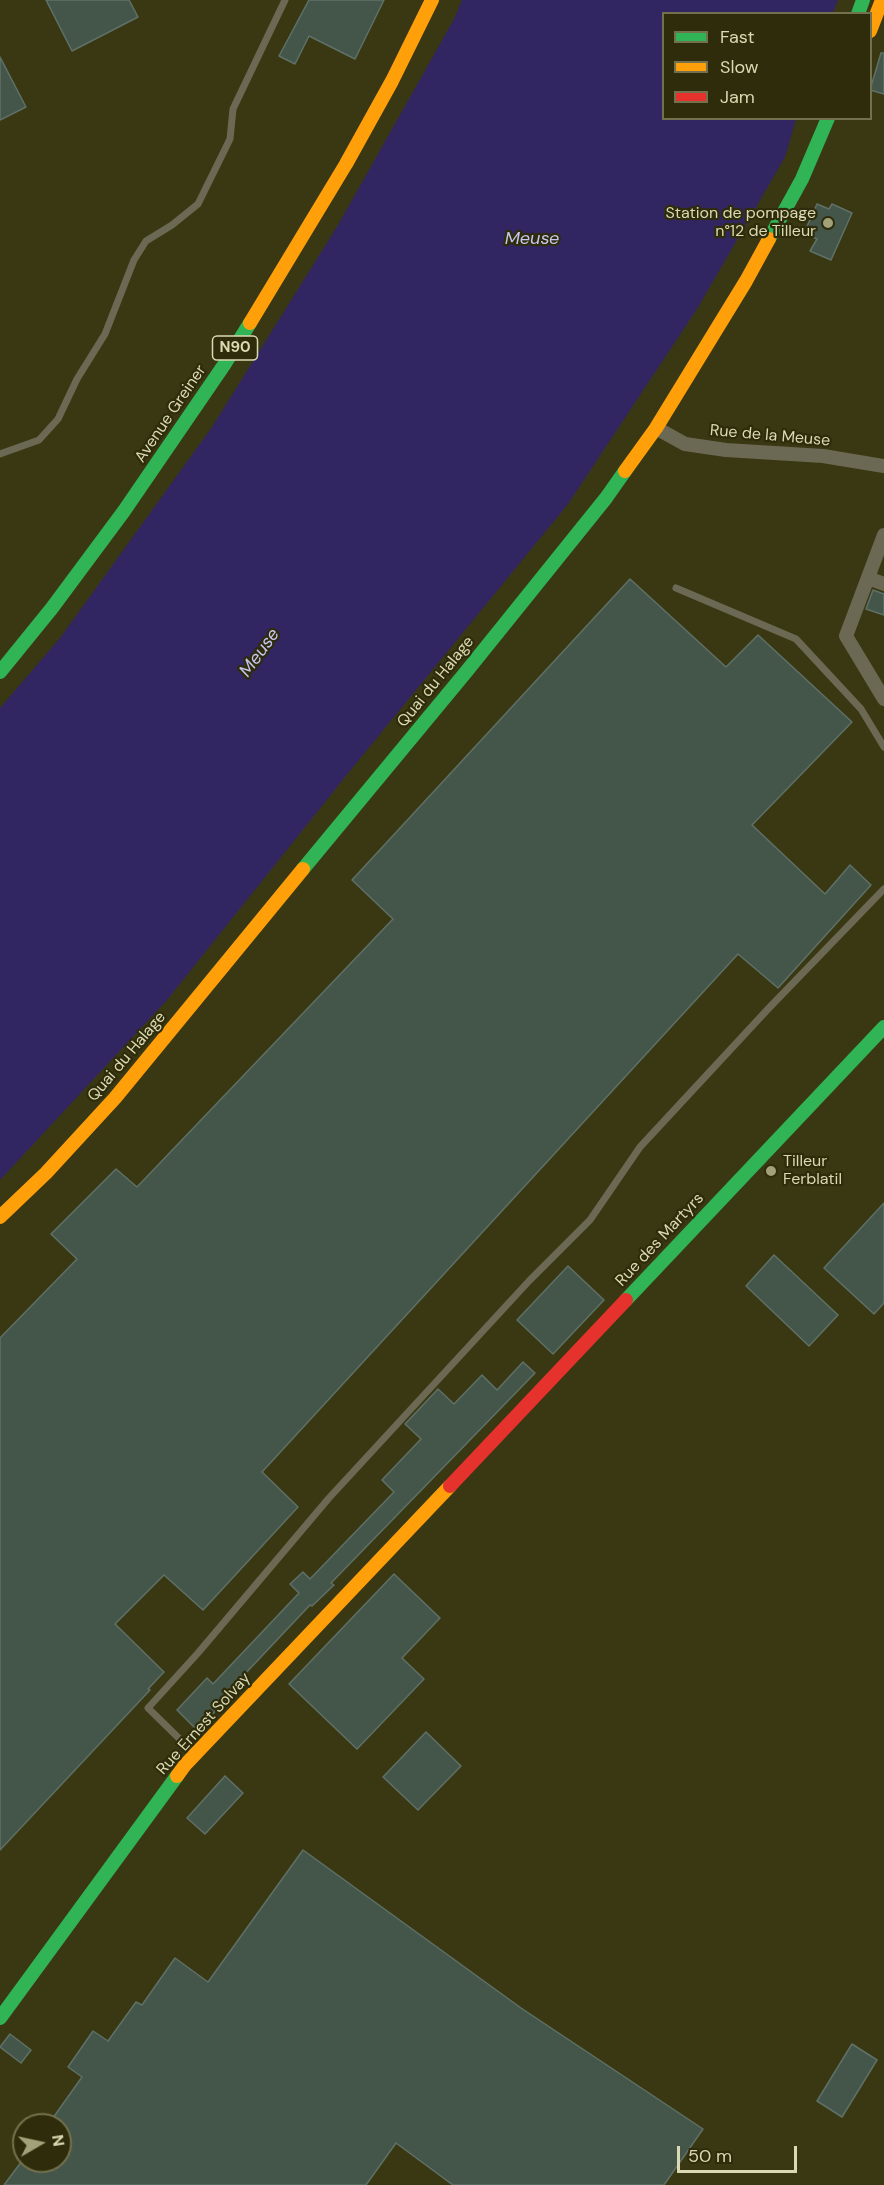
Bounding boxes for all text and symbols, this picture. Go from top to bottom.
legend [662,12,872,120]
text: Fast [720,25,755,49]
text: Slow [720,55,759,79]
text: Jam [720,85,755,109]
place label: Station de pompage n°12 de Tilleur [665,204,816,242]
marker: Station de pompage n°12 de Tilleur [821,216,835,230]
water label: Meuse [505,228,559,250]
road number: N90 [212,336,258,360]
street label: Avenue Greiner [131,362,211,466]
street label: Rue de la Meuse [709,421,831,451]
water label: Meuse [235,625,285,681]
street label: Quai du Halage [393,633,479,731]
street label: Quai du Halage [84,1008,170,1106]
place label: Tilleur Ferblatil [783,1152,842,1190]
marker: Tilleur Ferblatil [764,1164,778,1178]
street label: Rue des Martyrs [612,1189,708,1291]
street label: Rue Ernest Solvay [153,1669,255,1779]
north arrow [12,2113,72,2173]
text: N [47,2133,70,2148]
scale bar [680,2134,800,2172]
text: 50 m [688,2144,732,2168]

